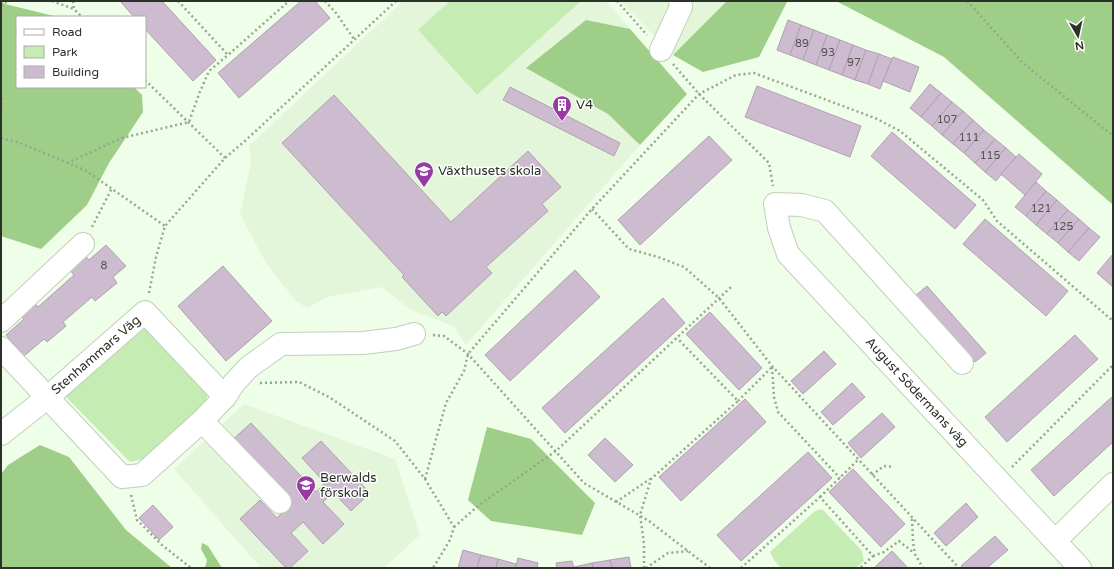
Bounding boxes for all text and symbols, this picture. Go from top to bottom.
legend [16,16,146,88]
north arrow [1058,16,1098,56]
text: Road [52,25,82,39]
house number: 89 [795,37,809,50]
text: N [1074,38,1085,52]
text: Park [52,45,78,59]
house number: 93 [821,46,835,59]
house number: 97 [847,56,861,69]
text: Building [52,65,99,79]
building icon: V4 [551,94,573,122]
place label: V4 [576,97,593,113]
house number: 107 [937,113,957,126]
house number: 111 [959,131,979,144]
house number: 115 [980,149,1000,162]
school or university icon: Växthusets skola [413,160,435,188]
place label: Växthusets skola [438,163,541,179]
house number: 121 [1031,202,1051,215]
house number: 125 [1053,220,1073,233]
house number: 8 [101,259,108,272]
street label: Stenhammars Väg [48,312,144,398]
street label: August Södermans väg [862,334,971,450]
place label: Berwalds förskola [320,470,377,501]
school or university icon: Berwalds förskola [295,474,317,502]

